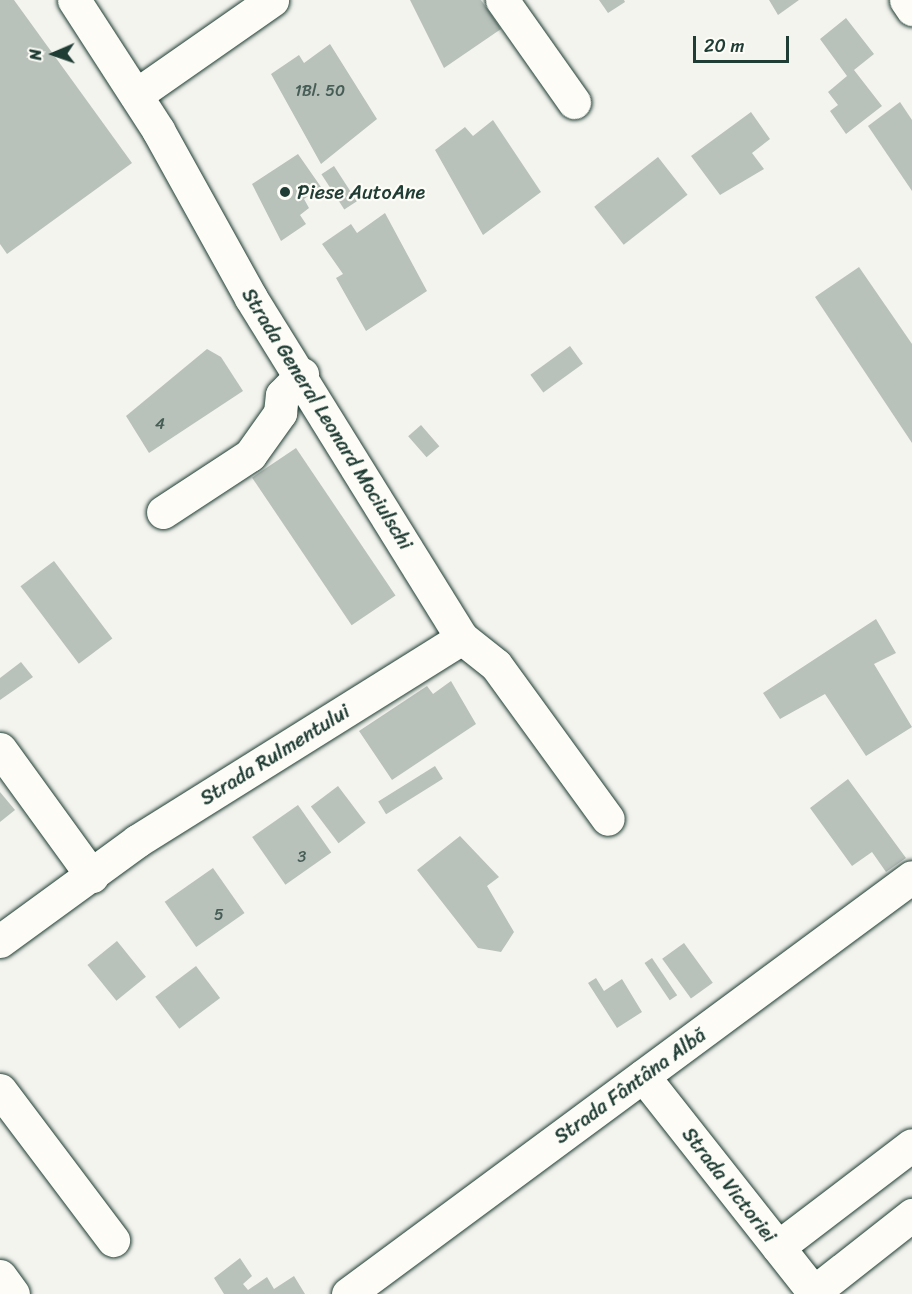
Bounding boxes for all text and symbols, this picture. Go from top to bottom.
north arrow [24,24,84,84]
scale bar [696,24,792,62]
text: 20 m [704,30,744,62]
text: N [21,49,50,61]
house number: 1Bl. 50 [295,81,345,101]
place label: Piese AutoAne [297,180,425,204]
marker: Piese AutoAne [278,185,292,199]
street label: Strada General Leonard Mociulschi [236,283,418,555]
house number: 4 [155,414,165,434]
street label: Strada Rulmentului [196,699,354,811]
house number: 3 [298,847,306,867]
house number: 5 [214,905,224,925]
street label: Strada Fântâna Albă [550,1023,710,1149]
street label: Strada Victoriei [676,1122,782,1248]

